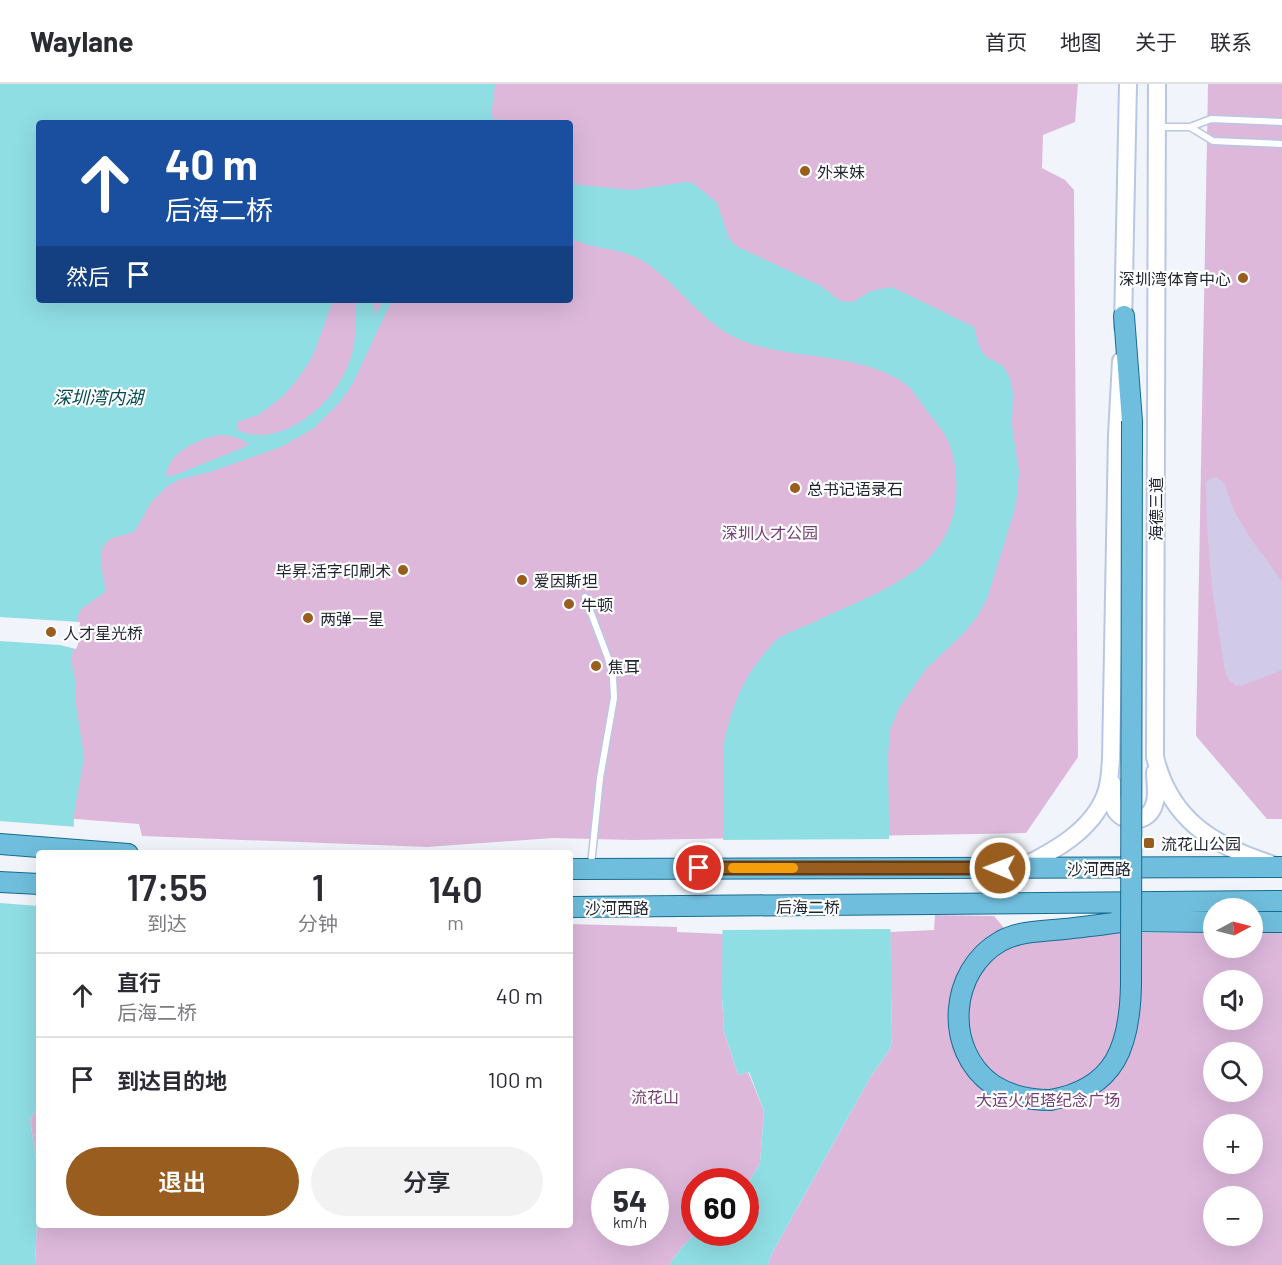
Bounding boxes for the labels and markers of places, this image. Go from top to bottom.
place label: 外来妹 [817,162,865,181]
marker: 外来妹 [798,164,812,178]
place label: 深圳湾体育中心 [1119,269,1231,288]
marker: 深圳湾体育中心 [1236,271,1250,285]
place label: 总书记语录石 [807,479,903,498]
marker: 总书记语录石 [788,481,802,495]
place label: 毕昇·活字印刷术 [276,561,391,580]
marker: 毕昇·活字印刷术 [396,563,410,577]
place label: 爱因斯坦 [534,571,598,590]
marker: 爱因斯坦 [515,573,529,587]
place label: 牛顿 [581,595,613,614]
marker: 牛顿 [562,597,576,611]
place label: 两弹一星 [320,609,384,628]
marker: 两弹一星 [301,611,315,625]
place label: 人才星光桥 [63,623,143,642]
marker: 人才星光桥 [44,625,58,639]
place label: 焦耳 [608,657,640,676]
marker: 焦耳 [589,659,603,673]
place label: 流花山公园 [1161,834,1241,853]
marker: 流花山公园 [1142,836,1156,850]
pin [673,842,724,893]

